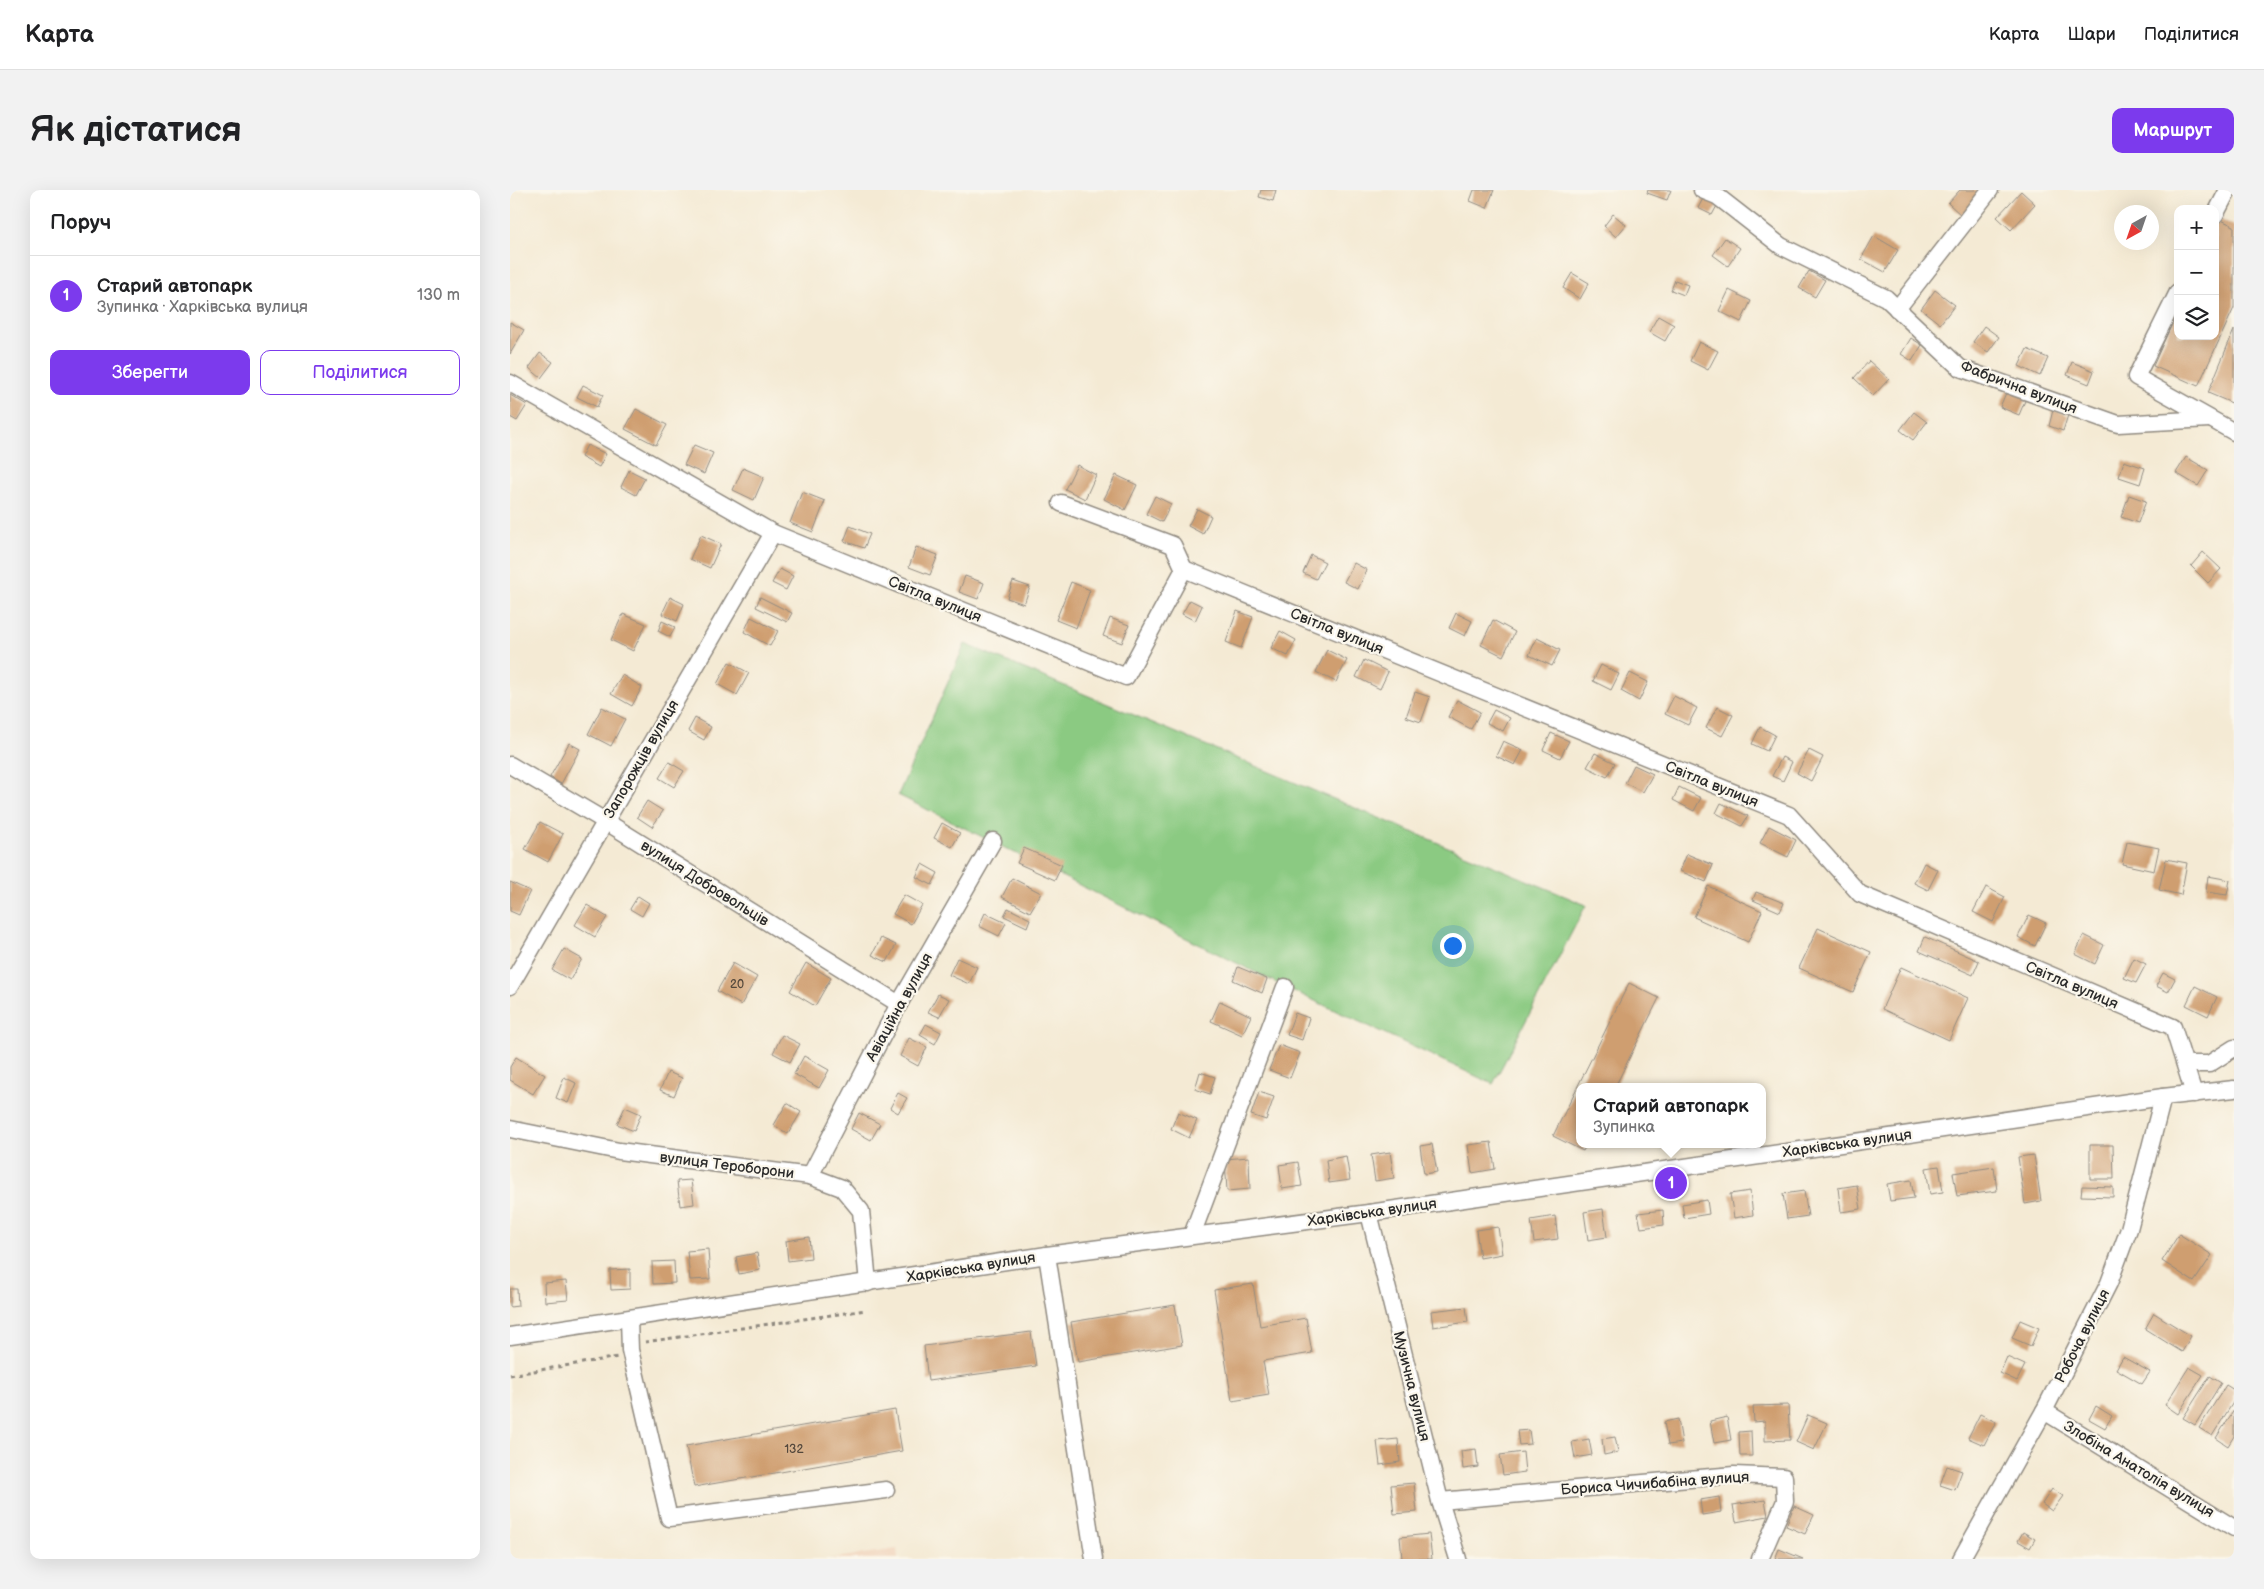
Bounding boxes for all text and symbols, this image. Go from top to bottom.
text: Карта [25,20,94,49]
text: Карта [1989,24,2039,45]
text: Шари [2067,24,2116,45]
text: Поділитися [2144,24,2239,45]
button: Маршрут [2112,108,2234,153]
text: Як дістатися [30,109,242,152]
north arrow [2114,205,2159,250]
map controls [2174,205,2219,340]
button: + [2174,205,2219,250]
text: Поруч [50,210,111,235]
button: − [2174,250,2219,295]
text: Старий автопарк [97,275,252,298]
text: 1 [63,286,69,305]
text: 130 m [417,286,460,305]
button: layers [2174,295,2219,340]
text: Зупинка · Харківська вулиця [97,298,308,317]
button: Зберегти [50,350,250,395]
button: Поділитися [260,350,460,395]
street label: Фабрична вулиця [1958,356,2080,418]
street label: Світла вулиця [885,572,984,627]
street label: Світла вулиця [1287,604,1386,659]
street label: Запорожців вулиця [600,697,683,822]
street label: Світла вулиця [1662,757,1761,812]
street label: вулиця Добровольців [637,836,773,931]
your location [1440,933,1466,959]
street label: Авіаційна вулиця [861,950,937,1066]
street label: Світла вулиця [2023,957,2121,1014]
house number: 20 [730,977,744,992]
popup [1576,1083,1766,1148]
text: Старий автопарк [1593,1095,1749,1118]
text: Зупинка [1593,1118,1655,1137]
street label: Харківська вулиця [1781,1125,1913,1162]
street label: вулиця Тероборони [659,1148,795,1183]
pin: 1 [1655,1164,1687,1202]
street label: Харківська вулиця [1306,1194,1438,1231]
street label: Харківська вулиця [905,1248,1037,1287]
street label: Робоча вулиця [2051,1286,2114,1386]
street label: Музична вулиця [1389,1329,1434,1443]
street label: Злобіна Анатолія вулиця [2060,1417,2218,1522]
house number: 132 [784,1442,804,1457]
street label: Бориса Чичибабіна вулиця [1560,1467,1750,1500]

